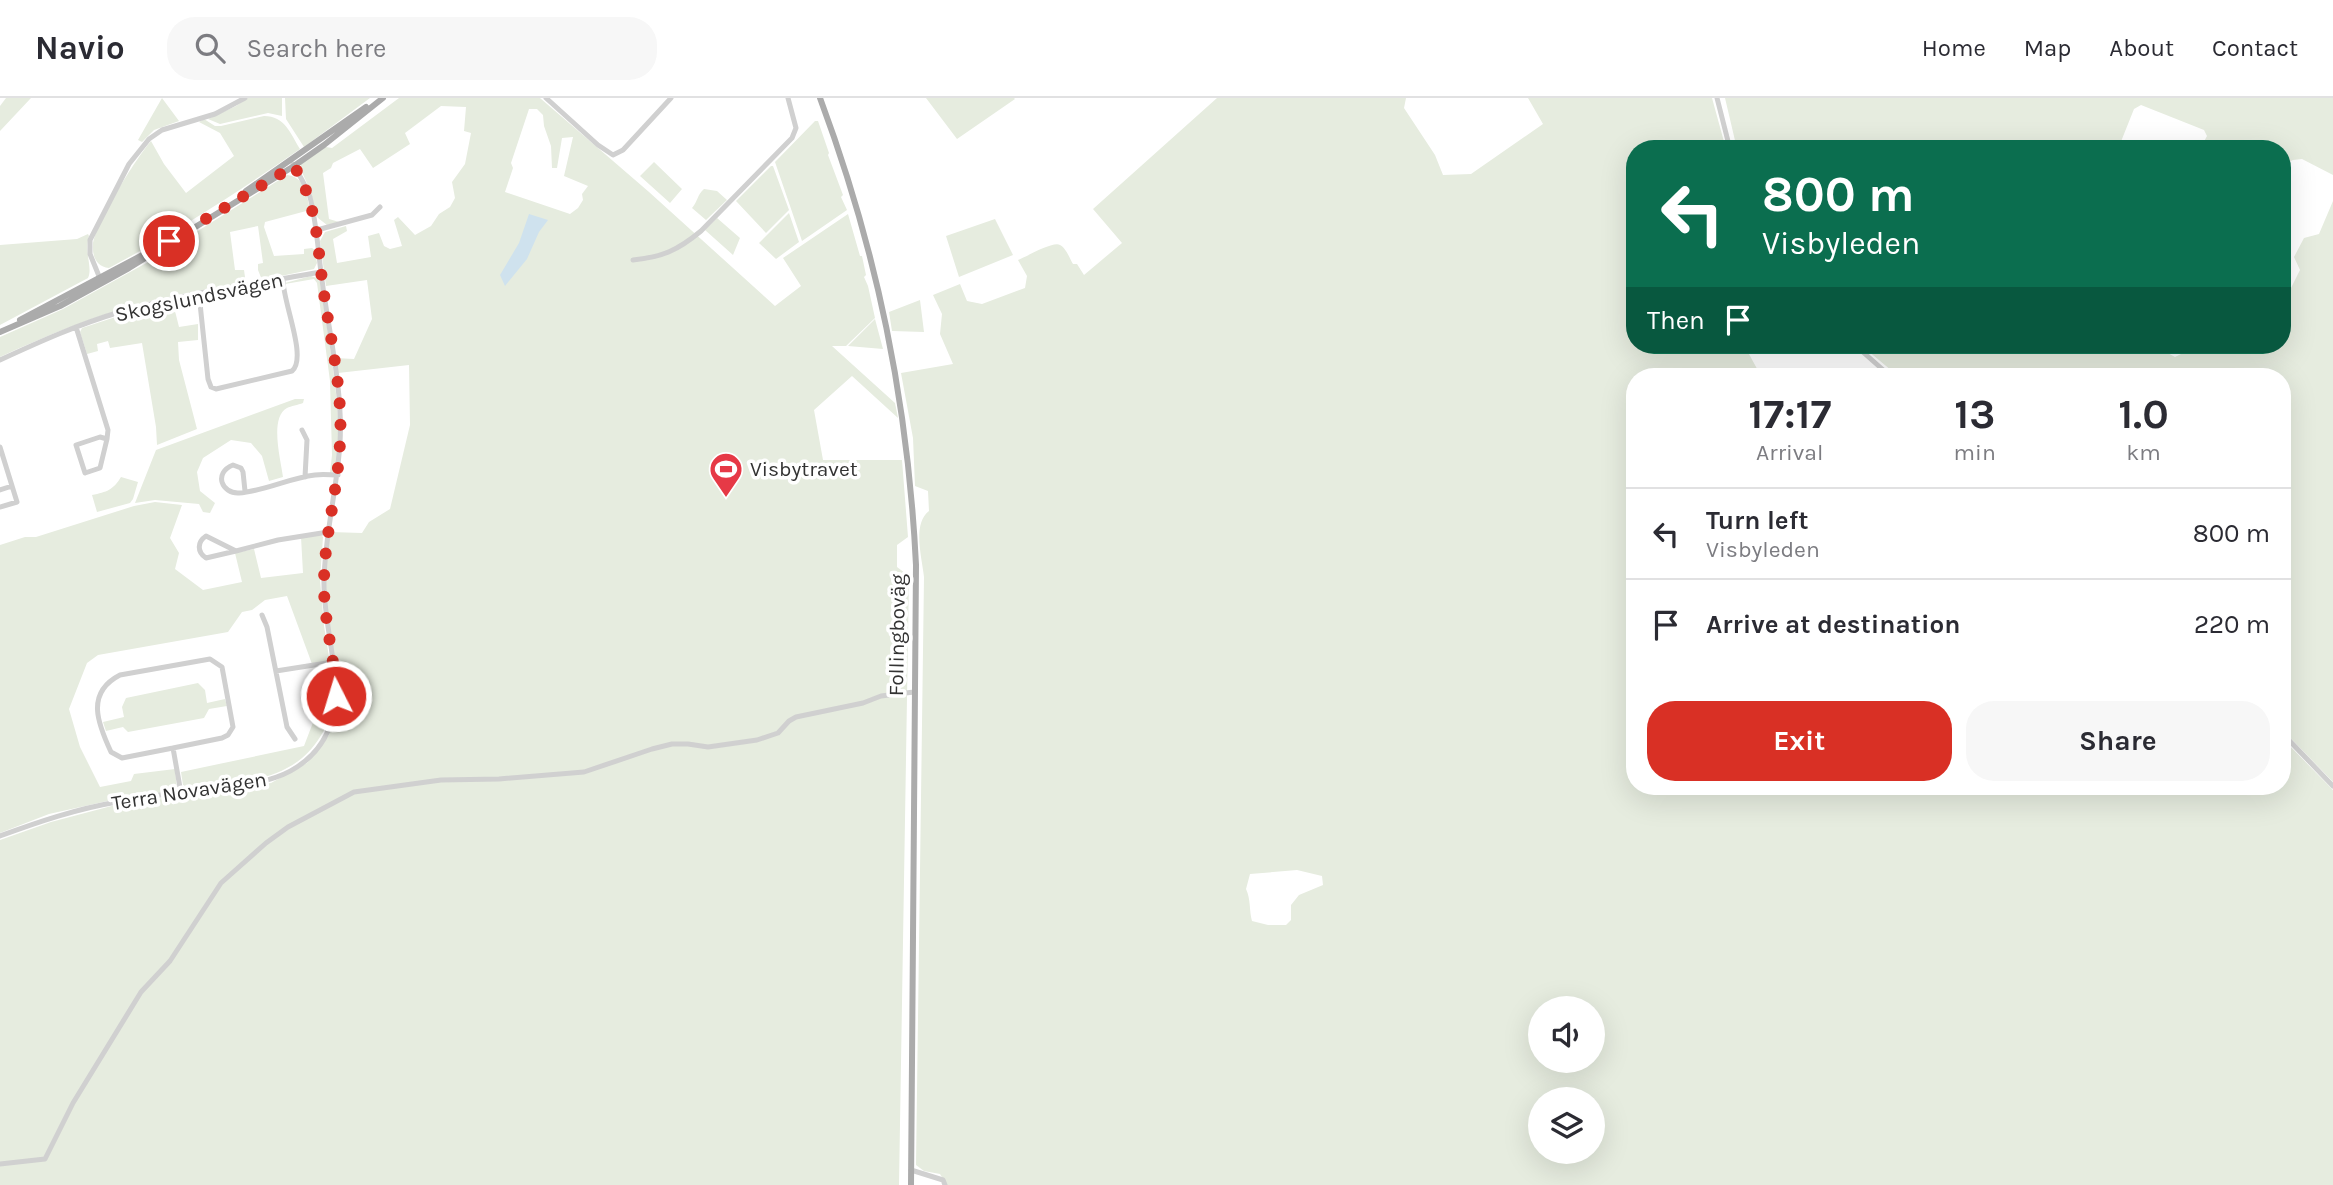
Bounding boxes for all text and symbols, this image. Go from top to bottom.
search box [167,17,657,80]
text: Navio [35,29,125,67]
icon: search [191,29,229,67]
text: Search here [247,33,386,64]
text: Home [1922,34,1986,62]
text: Map [2024,34,2071,62]
text: About [2109,34,2174,62]
text: Contact [2212,34,2298,62]
text: 800 m [1762,166,1915,223]
icon: left [1647,168,1738,259]
pin [139,211,199,271]
icon: arrive [150,222,188,260]
text: Visbyleden [1762,225,1920,262]
street label: Skogslundsvägen [113,267,285,327]
icon: arrive [1719,301,1757,339]
text: Then [1647,305,1705,336]
text: 17:17 [1748,389,1831,439]
text: 13 [1954,389,1995,439]
text: 1.0 [2118,389,2169,439]
text: Arrival [1756,439,1823,466]
text: min [1954,439,1996,466]
text: km [2126,439,2161,466]
sports icon: Visbytravet [707,450,745,499]
place label: Visbytravet [750,457,858,481]
text: Turn left [1706,505,1808,536]
icon: left [1647,515,1685,553]
text: 800 m [2193,518,2270,549]
text: Visbyleden [1706,536,1820,563]
street label: Follingboväg [884,573,910,696]
icon: arrive [1647,606,1685,644]
text: Arrive at destination [1706,609,1960,640]
text: 220 m [2194,609,2270,640]
position arrow [299,659,373,733]
button: Exit [1647,701,1952,781]
button: Share [1966,701,2270,781]
street label: Terra Novavägen [110,767,268,815]
map controls [1528,996,1605,1164]
button: sound [1528,996,1605,1073]
button: layers [1528,1087,1605,1164]

